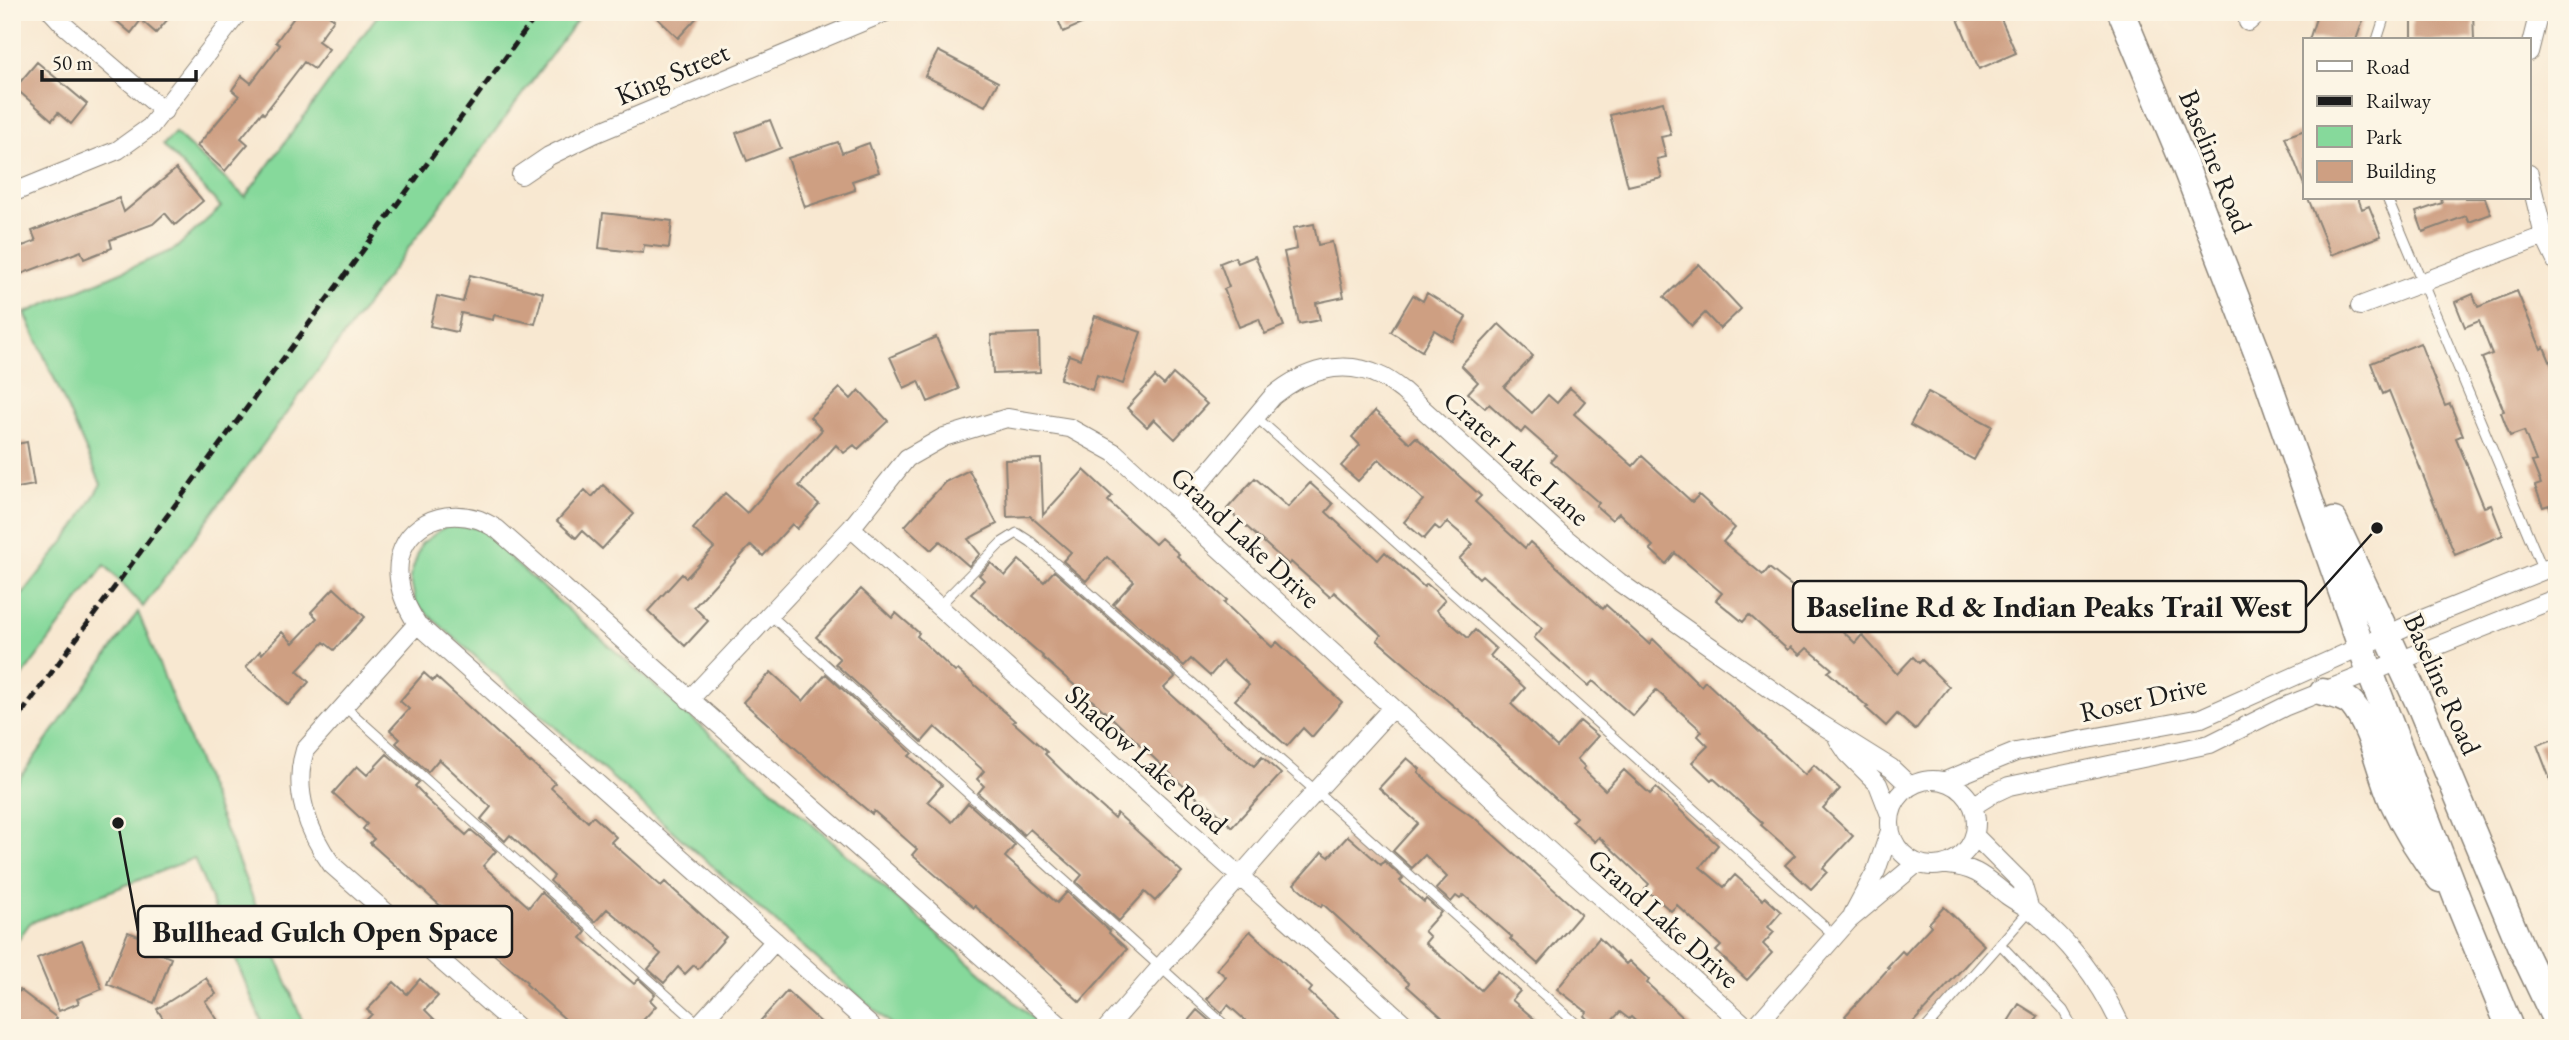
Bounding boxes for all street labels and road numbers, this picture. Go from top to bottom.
street label: King Street [610,33,734,113]
street label: Baseline Road [2171,84,2261,239]
street label: Crater Lake Lane [1436,383,1598,533]
street label: Grand Lake Drive [1163,458,1329,616]
street label: Baseline Road [2396,608,2491,761]
street label: Roser Drive [2076,666,2210,730]
street label: Shadow Lake Road [1058,676,1236,842]
street label: Grand Lake Drive [1580,840,1748,996]

